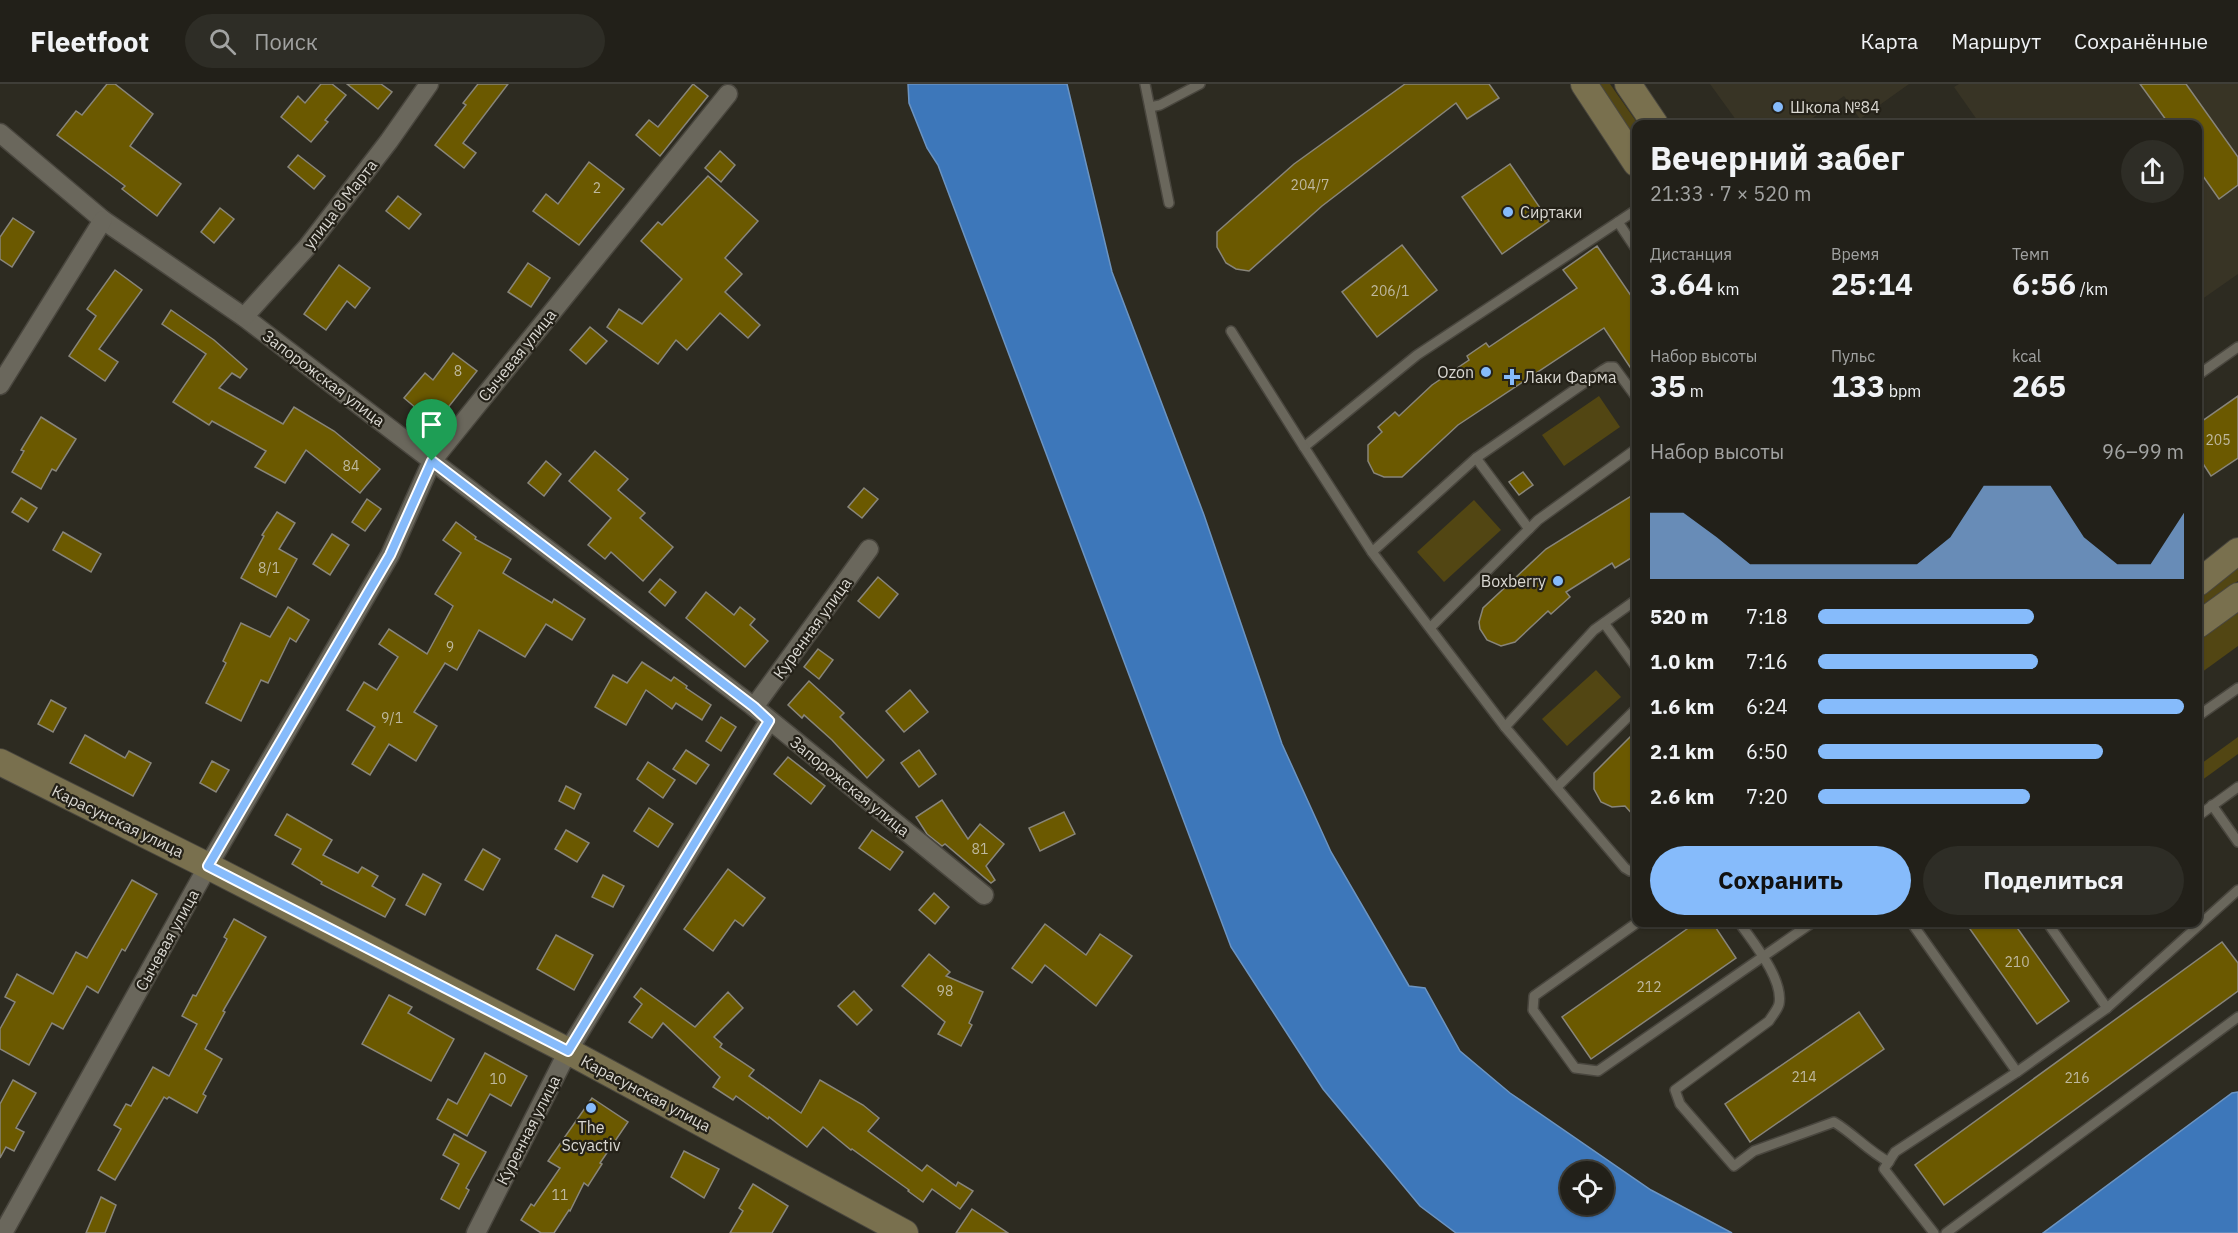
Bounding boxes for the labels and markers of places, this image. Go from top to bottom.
place label: Школа №84 [1790,97,1880,117]
marker: Школа №84 [1771,100,1785,114]
place label: Сиртаки [1520,202,1583,222]
marker: Сиртаки [1501,205,1515,219]
place label: Ozon [1437,362,1474,382]
marker: Ozon [1479,365,1493,379]
place label: Лаки Фарма [1524,367,1617,387]
marker: Лаки Фарма [1505,370,1519,384]
pin [406,399,457,461]
place label: Boxberry [1481,571,1546,591]
marker: Boxberry [1551,574,1565,588]
marker: The Scyactiv [584,1101,598,1115]
place label: The Scyactiv [561,1117,621,1155]

